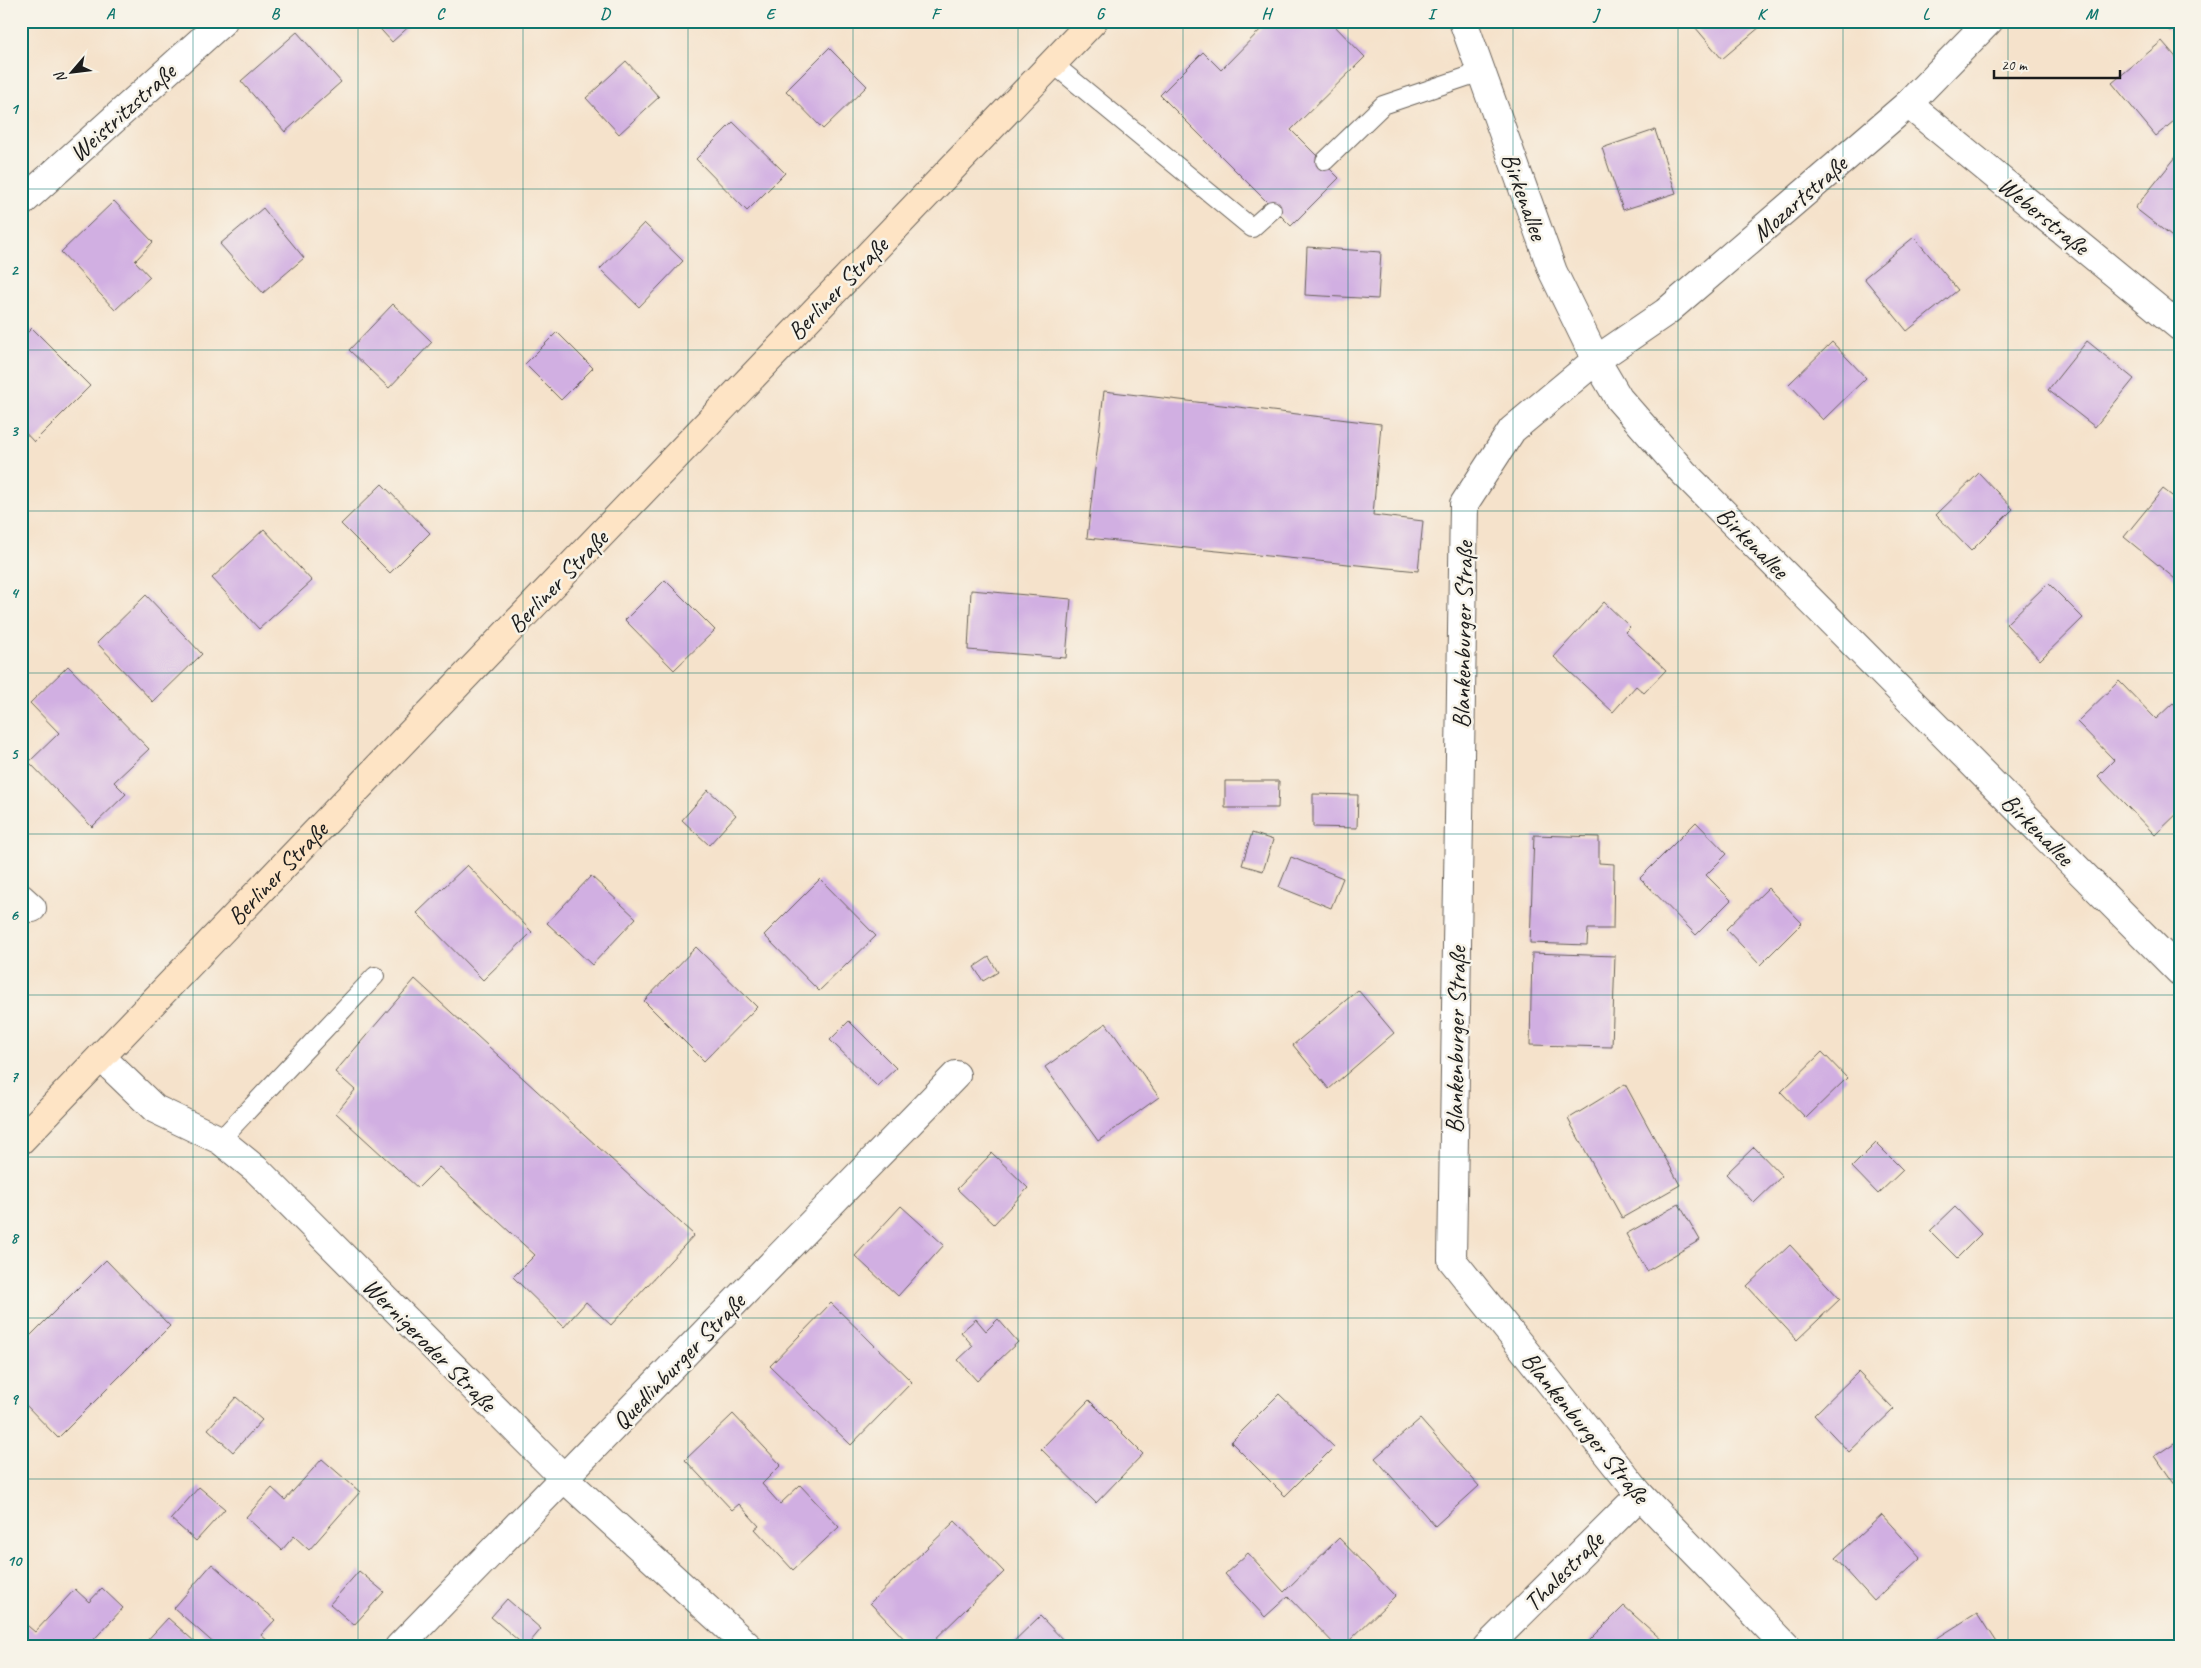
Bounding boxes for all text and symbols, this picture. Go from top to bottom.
text: A [106,4,116,24]
text: B [271,4,281,24]
text: C [436,4,446,24]
text: D [600,4,611,24]
text: E [766,4,777,24]
text: F [931,4,942,24]
text: G [1096,4,1106,24]
text: H [1261,4,1273,24]
text: I [1428,4,1438,24]
text: J [1592,4,1601,24]
text: K [1757,4,1769,24]
text: L [1923,4,1931,24]
text: M [2085,4,2099,24]
north arrow [48,48,98,98]
scale bar [1994,48,2120,80]
street label: Weistritzstraße [63,55,184,169]
text: 20 m [2001,56,2028,75]
text: N [50,68,71,86]
text: 1 [10,99,19,119]
street label: Mozartstraße [1745,147,1855,249]
street label: Birkenallee [1494,148,1555,246]
street label: Weberstraße [1991,169,2097,264]
street label: Berliner Straße [780,229,896,347]
text: 2 [10,260,19,280]
text: 3 [10,421,19,441]
street label: Birkenallee [1709,499,1797,587]
street label: Berliner Straße [500,522,616,640]
street label: Blankenburger Straße [1445,539,1481,729]
text: 4 [10,583,19,603]
text: 5 [11,744,20,764]
street label: Birkenallee [1994,786,2082,874]
street label: Berliner Straße [220,813,336,932]
text: 6 [10,905,19,925]
street label: Blankenburger Straße [1438,944,1474,1134]
text: 7 [10,1067,19,1087]
text: 8 [10,1228,19,1248]
street label: Wernigeroder Straße [355,1271,505,1420]
street label: Quedlinburger Straße [605,1285,754,1437]
street label: Blankenburger Straße [1514,1345,1658,1512]
text: 9 [10,1389,19,1409]
street label: Thalestraße [1517,1523,1612,1619]
text: 10 [7,1551,23,1571]

